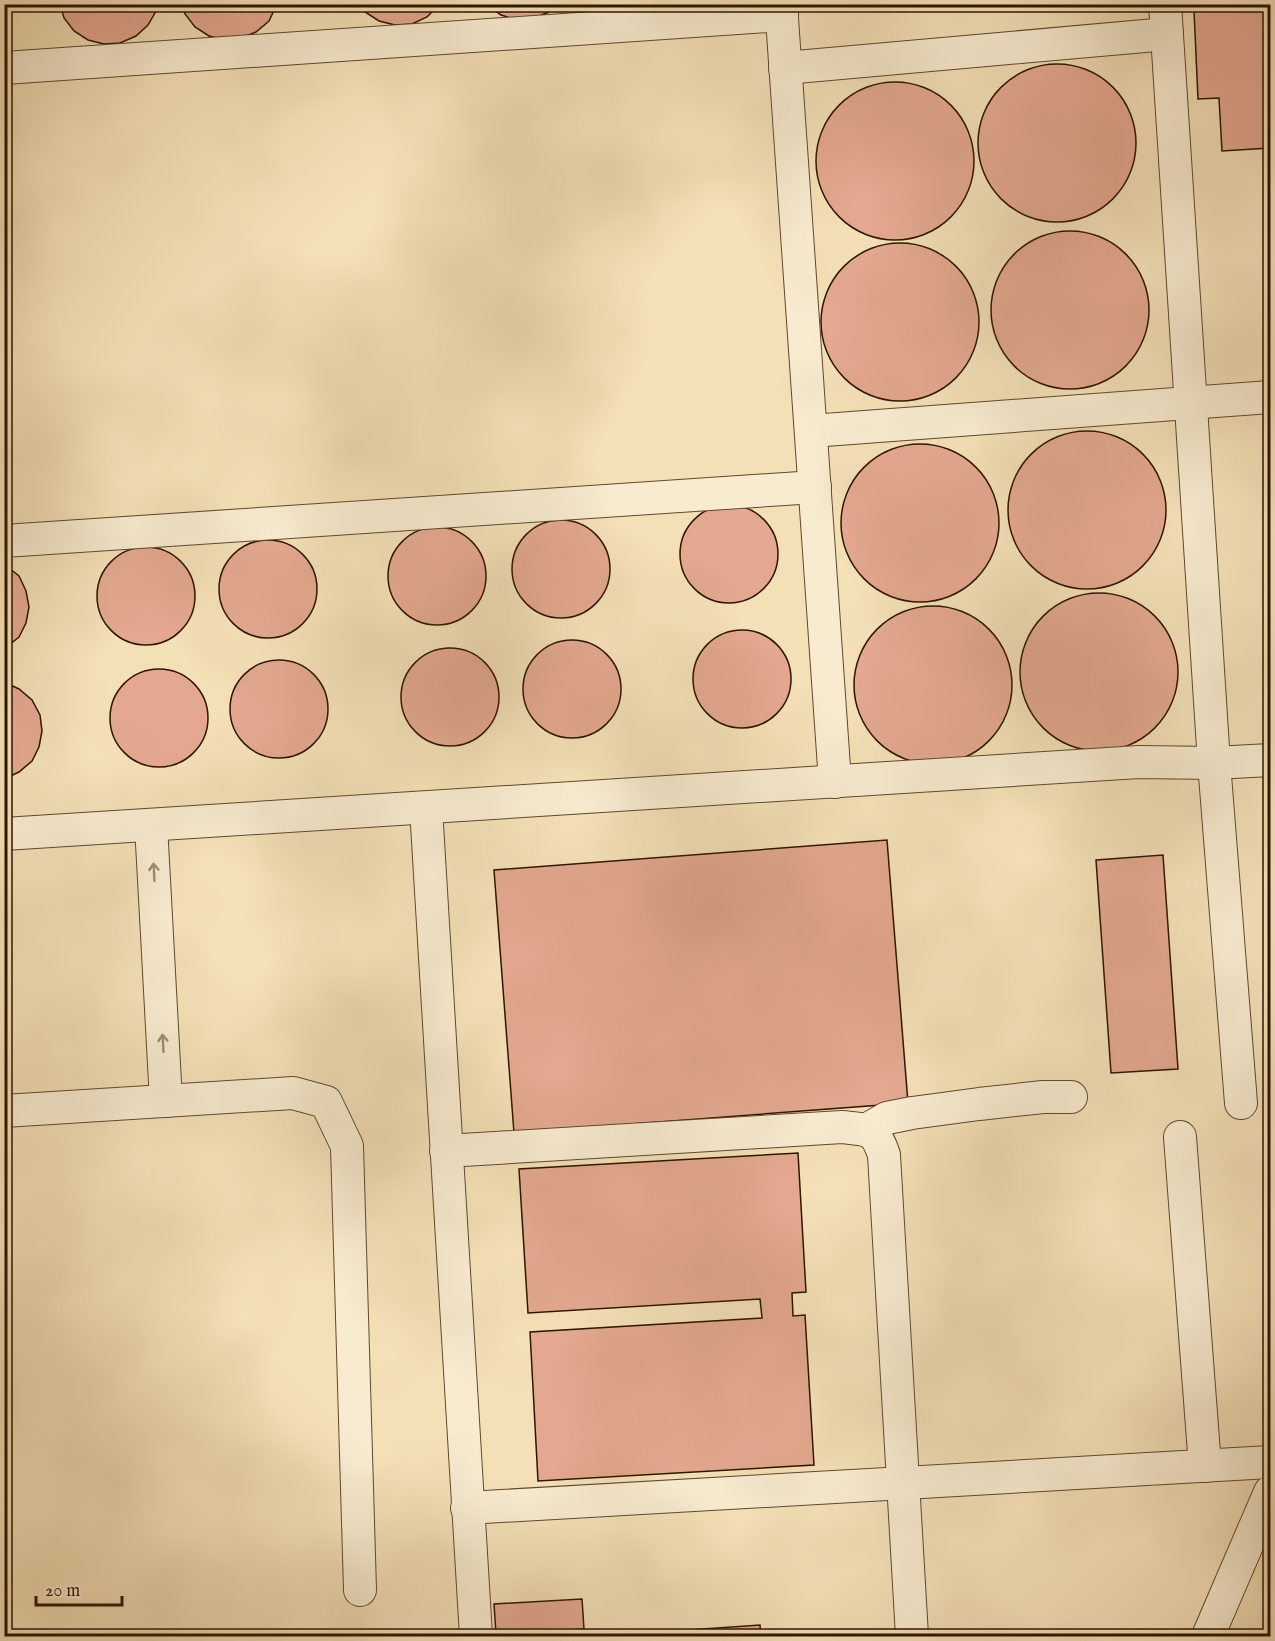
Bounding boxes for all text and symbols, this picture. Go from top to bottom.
one-way arrow [148,862,159,882]
one-way arrow [157,1033,168,1053]
scale bar [36,1569,122,1607]
text: 20 m [45,1580,80,1603]

